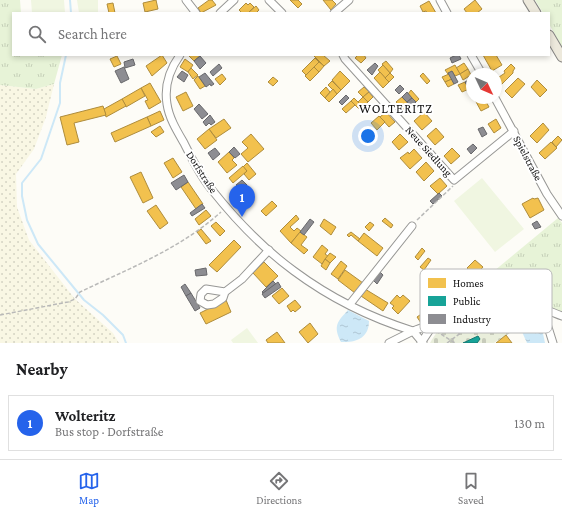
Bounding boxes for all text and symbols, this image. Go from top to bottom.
search box [12,12,550,56]
icon: search [26,23,48,45]
text: Search here [58,26,127,42]
north arrow [466,68,502,104]
district label: WOLTERITZ [359,101,433,116]
street label: Neue Siedlung [403,123,455,180]
your location [358,126,378,146]
street label: Spielstraße [510,133,545,183]
street label: Dorfstraße [184,149,220,195]
pin: 1 [229,184,255,217]
legend [420,269,552,333]
text: Homes [453,277,484,289]
text: Public [453,295,481,307]
text: Industry [453,313,492,326]
text: Nearby [16,360,68,379]
text: Wolteritz [55,408,115,424]
text: 1 [28,416,32,431]
text: 130 m [514,416,545,431]
text: Bus stop · Dorfstraße [55,424,163,439]
tab: Map [78,470,100,506]
tab: Directions [256,470,302,506]
tab: Saved [458,470,484,506]

